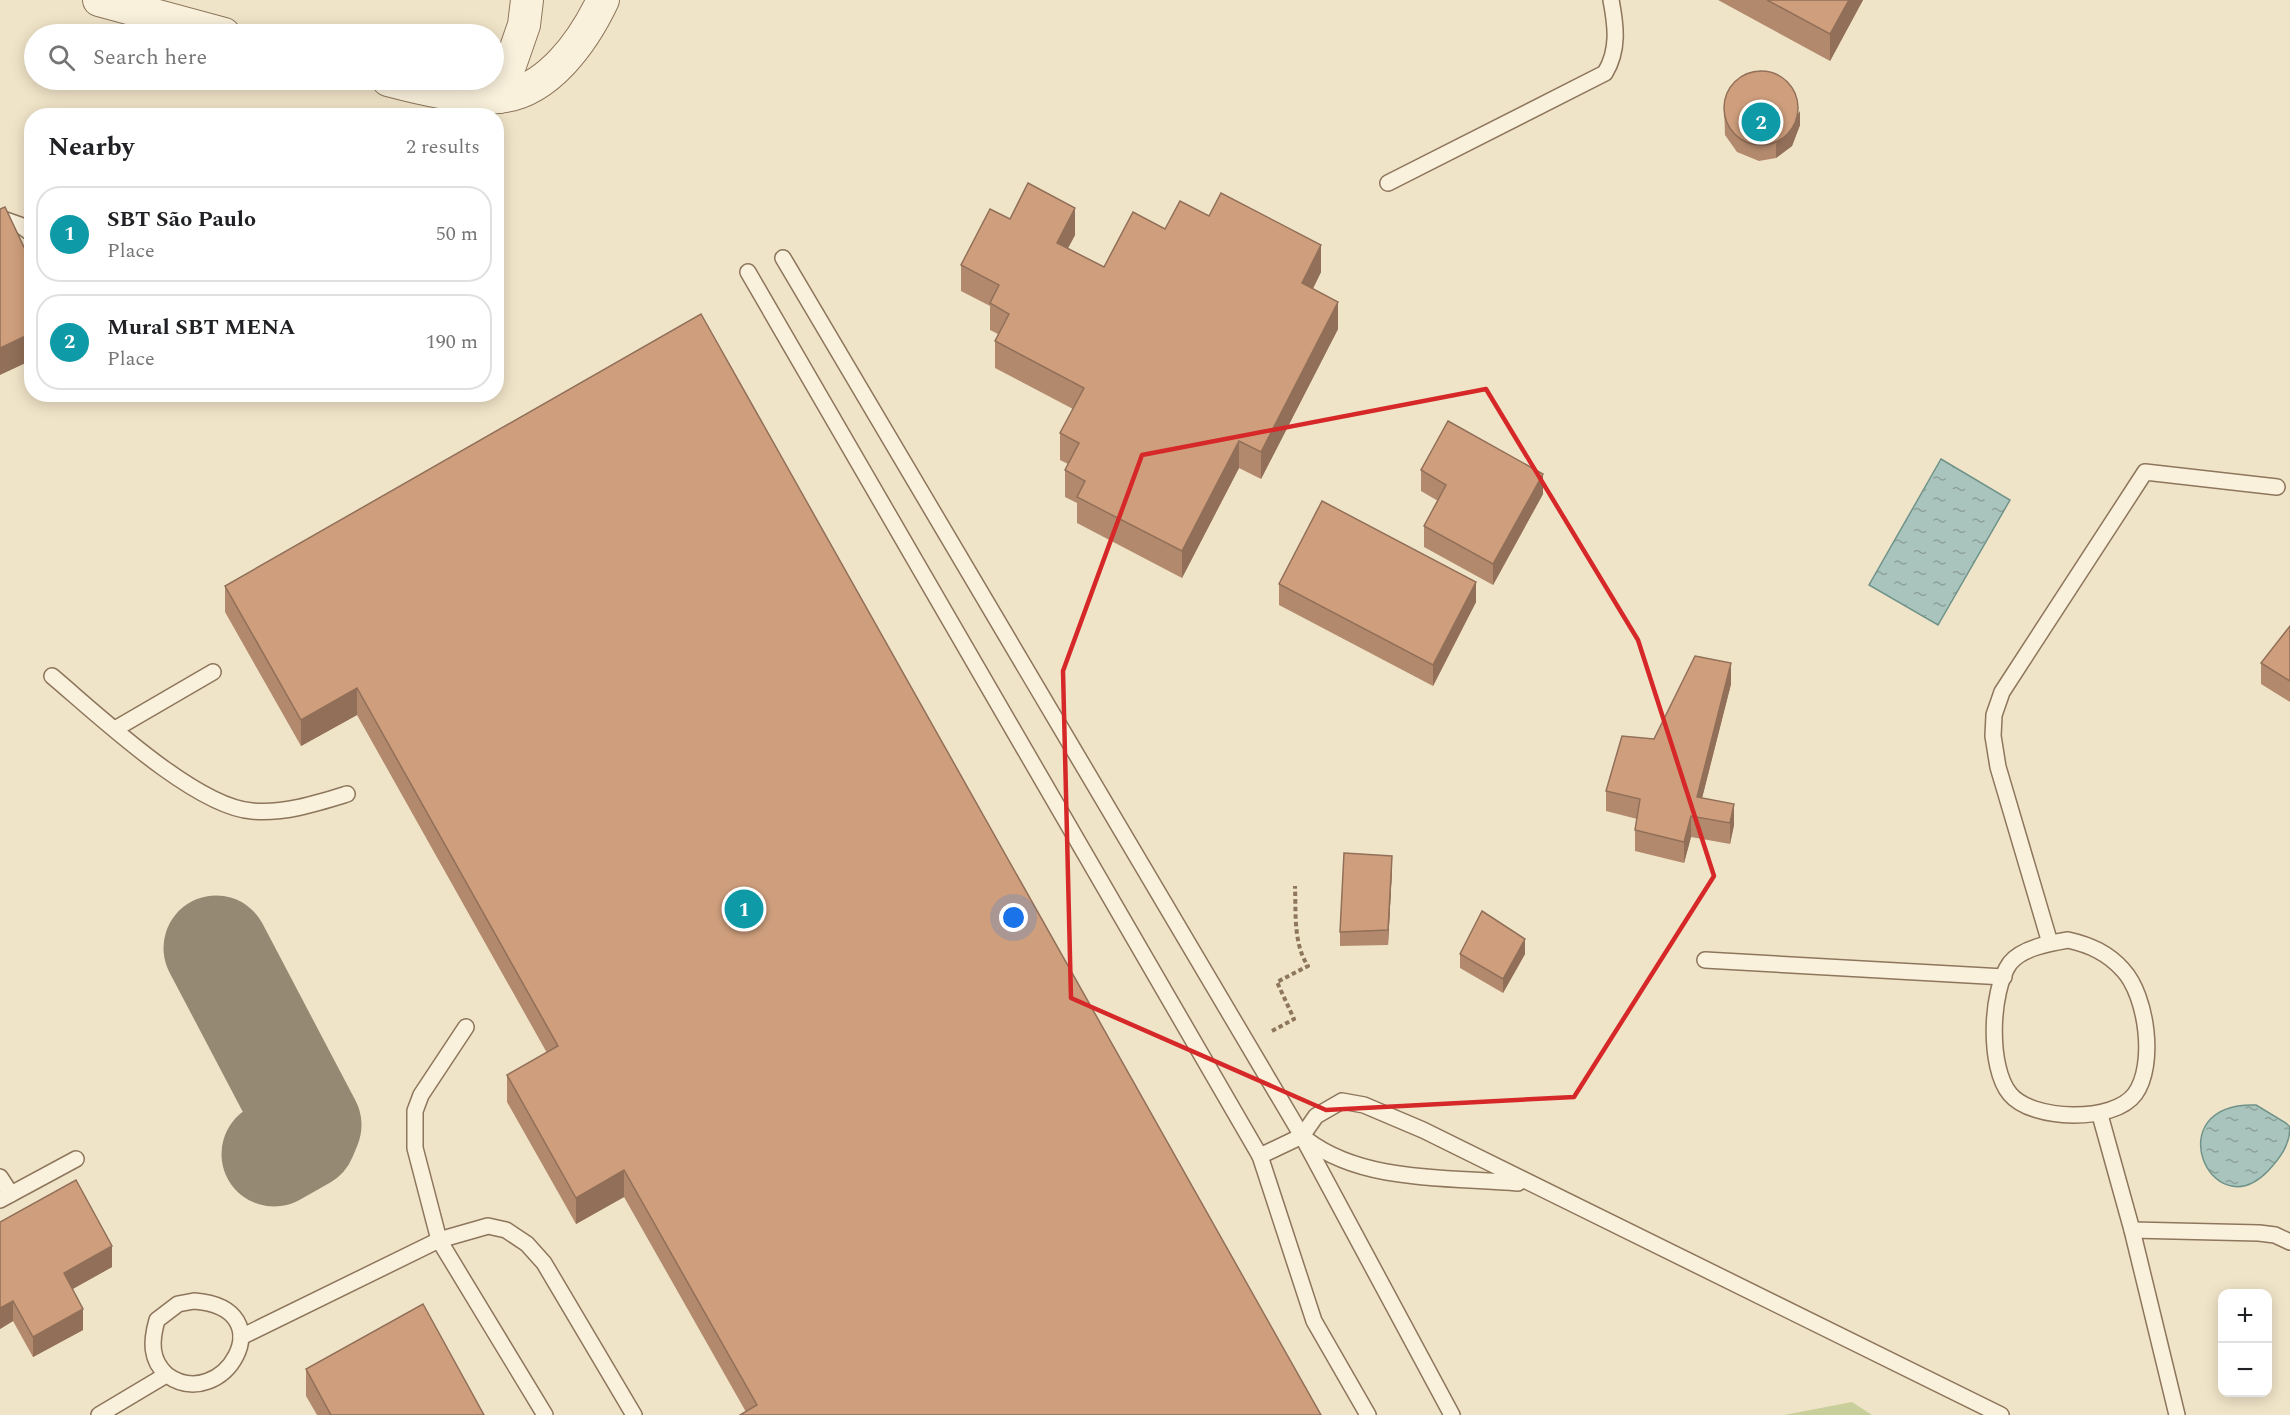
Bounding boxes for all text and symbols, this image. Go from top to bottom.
search box [24,24,504,90]
icon: search [45,41,78,74]
text: Search here [93,41,207,74]
pin: 2 [1742,100,1780,144]
text: Nearby [48,127,134,167]
text: 2 results [406,132,480,162]
text: SBT São Paulo [107,203,256,236]
text: 1 [64,219,75,249]
text: 50 m [436,219,478,249]
text: Place [107,236,155,266]
text: Mural SBT MENA [107,311,296,344]
text: 2 [64,327,75,357]
text: 190 m [426,327,478,357]
text: Place [107,344,155,374]
pin: 1 [724,886,764,932]
your location [999,903,1028,932]
map controls [2218,1289,2272,1397]
button: + [2218,1289,2272,1343]
button: − [2218,1343,2272,1397]

